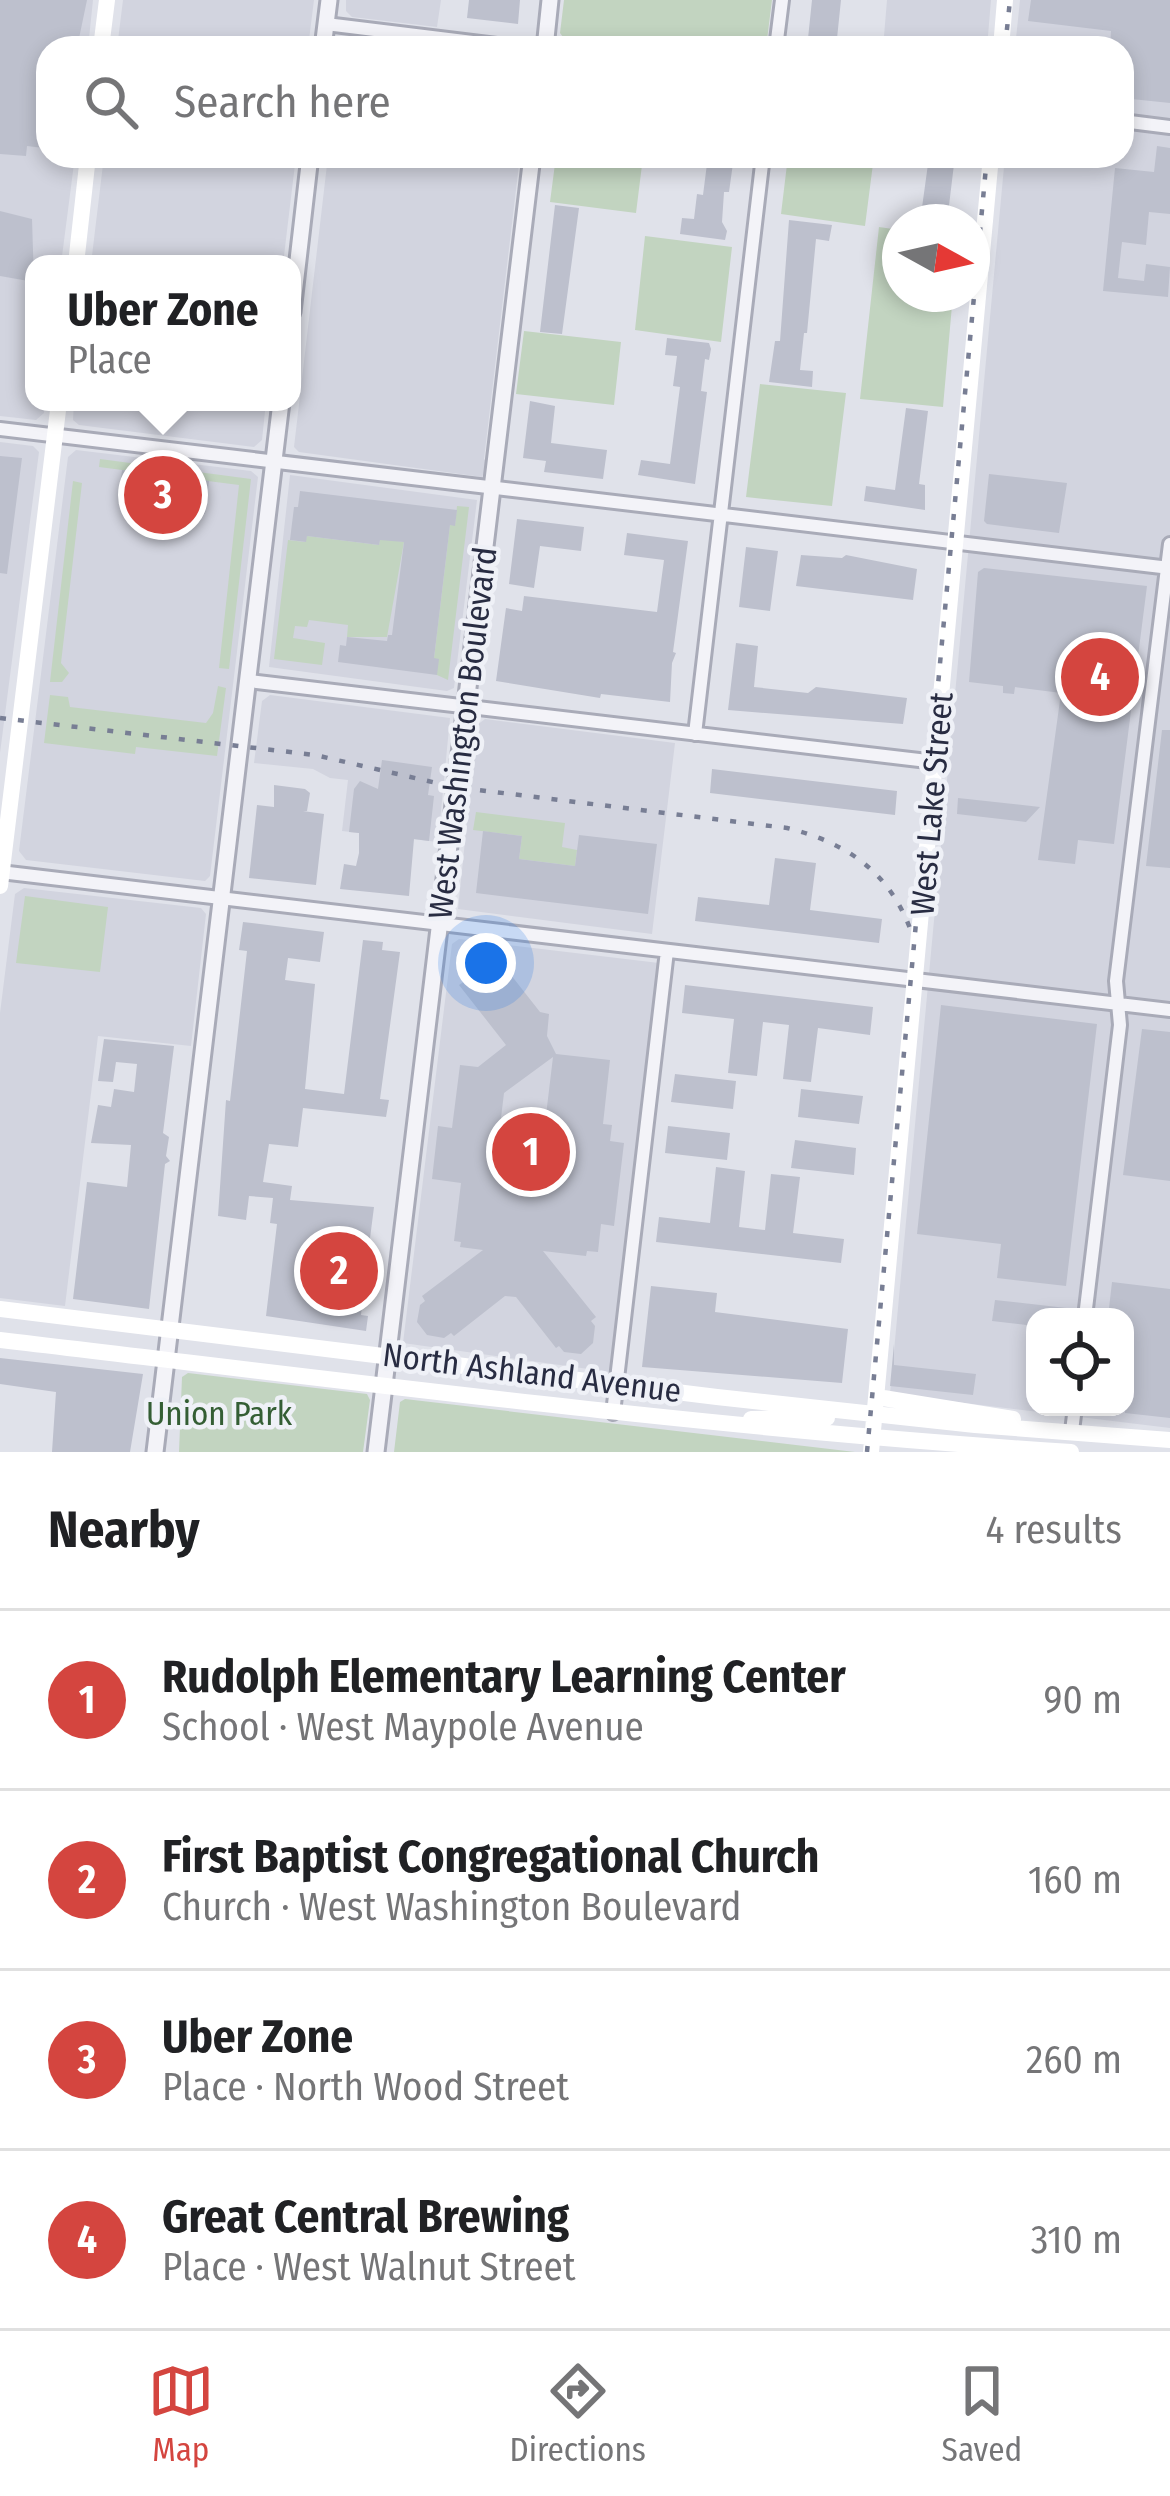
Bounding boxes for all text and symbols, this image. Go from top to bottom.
search box [36,36,1134,168]
icon: search [78,69,144,135]
text: Search here [174,75,391,129]
north arrow [882,204,990,312]
popup [25,255,301,411]
text: Uber Zone [67,283,259,337]
text: Place [67,337,152,383]
pin: 3 [124,450,202,540]
street label: West Washington Boulevard [420,545,506,921]
pin: 4 [1061,632,1139,722]
street label: West Lake Street [902,690,962,917]
your location [456,933,516,993]
pin: 1 [492,1107,570,1197]
pin: 2 [300,1226,378,1316]
map controls [1026,1308,1134,1416]
button: locate [1026,1308,1134,1416]
street label: North Ashland Avenue [380,1335,684,1411]
park label: Union Park [146,1394,293,1434]
text: Nearby [48,1499,200,1561]
text: 4 results [985,1507,1122,1553]
text: Rudolph Elementary Learning Center [162,1650,846,1704]
text: 1 [79,1677,95,1723]
text: 90 m [1044,1677,1122,1723]
text: School · West Maypole Avenue [162,1704,644,1750]
text: First Baptist Congregational Church [162,1830,819,1884]
text: 2 [78,1857,96,1903]
text: 160 m [1028,1857,1122,1903]
text: Church · West Washington Boulevard [162,1884,741,1930]
text: Uber Zone [162,2010,353,2064]
text: 3 [78,2037,96,2083]
text: 260 m [1026,2037,1122,2083]
text: Place · North Wood Street [162,2064,569,2110]
text: Great Central Brewing [162,2190,569,2244]
text: 4 [77,2217,97,2263]
text: 310 m [1031,2217,1122,2263]
text: Place · West Walnut Street [162,2244,576,2290]
tab: Map [148,2358,214,2470]
tab: Directions [509,2358,646,2470]
tab: Saved [942,2358,1022,2470]

